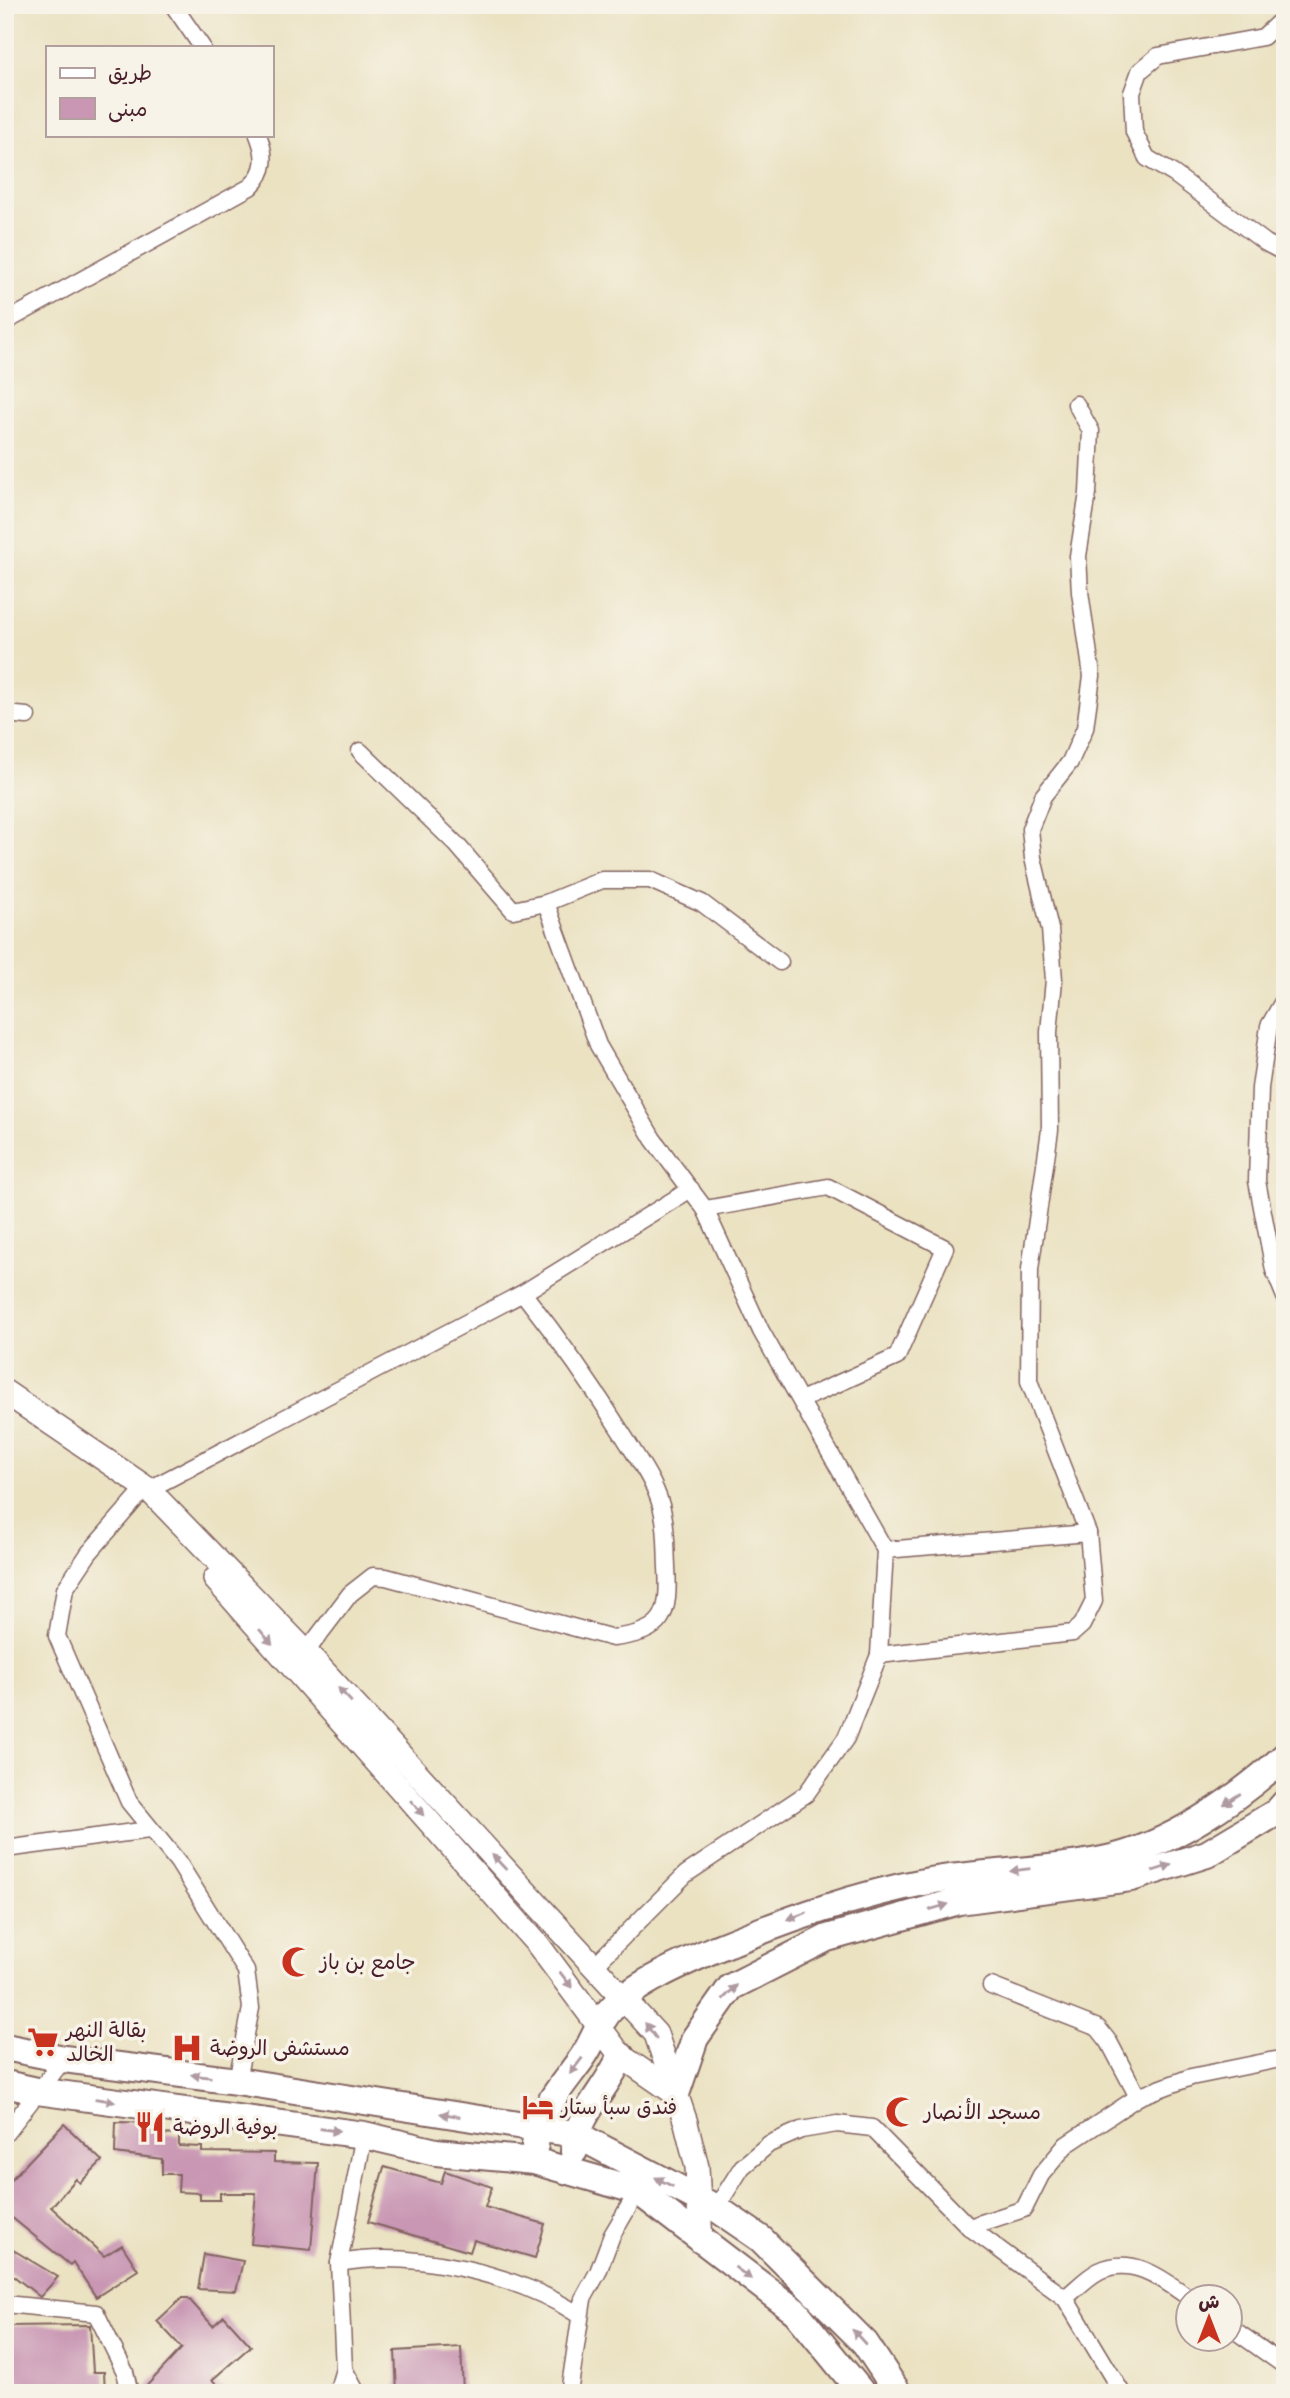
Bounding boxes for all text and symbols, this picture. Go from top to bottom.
legend [46,46,273,136]
text: طريق [108,54,152,92]
text: مبنى [108,90,147,128]
one-way arrow [258,1629,274,1646]
one-way arrow [337,1686,353,1704]
one-way arrow [1223,1792,1241,1806]
one-way arrow [409,1799,425,1817]
one-way arrow [491,1853,507,1871]
one-way arrow [1152,1862,1173,1873]
one-way arrow [1009,1865,1031,1876]
one-way arrow [928,1901,949,1911]
one-way arrow [787,1910,808,1921]
place label: جامع بن باز [318,1943,416,1981]
mosque icon: جامع بن باز [280,1945,314,1979]
one-way arrow [558,1971,572,1989]
one-way arrow [722,1983,739,2000]
place label: بقالة النهر الخالد [64,2011,147,2073]
one-way arrow [644,2022,658,2040]
supermarket icon: بقالة النهر الخالد [26,2025,60,2059]
place label: مستشفى الروضة [210,2029,350,2067]
hospital icon: مستشفى الروضة [170,2031,204,2065]
one-way arrow [569,2056,584,2074]
one-way arrow [190,2071,212,2082]
place label: فندق سبأ ستار [559,2088,677,2126]
hotel icon: فندق سبأ ستار [521,2090,555,2124]
place label: مسجد الأنصار [922,2093,1041,2131]
one-way arrow [94,2095,116,2106]
mosque icon: مسجد الأنصار [884,2095,918,2129]
place label: بوفية الروضة [173,2108,278,2146]
one-way arrow [439,2109,461,2120]
restaurant icon: بوفية الروضة [133,2110,167,2144]
one-way arrow [320,2125,342,2136]
one-way arrow [654,2176,674,2187]
one-way arrow [734,2265,752,2279]
north arrow [1174,2282,1244,2352]
text: ش [1199,2285,1220,2318]
one-way arrow [852,2329,868,2346]

